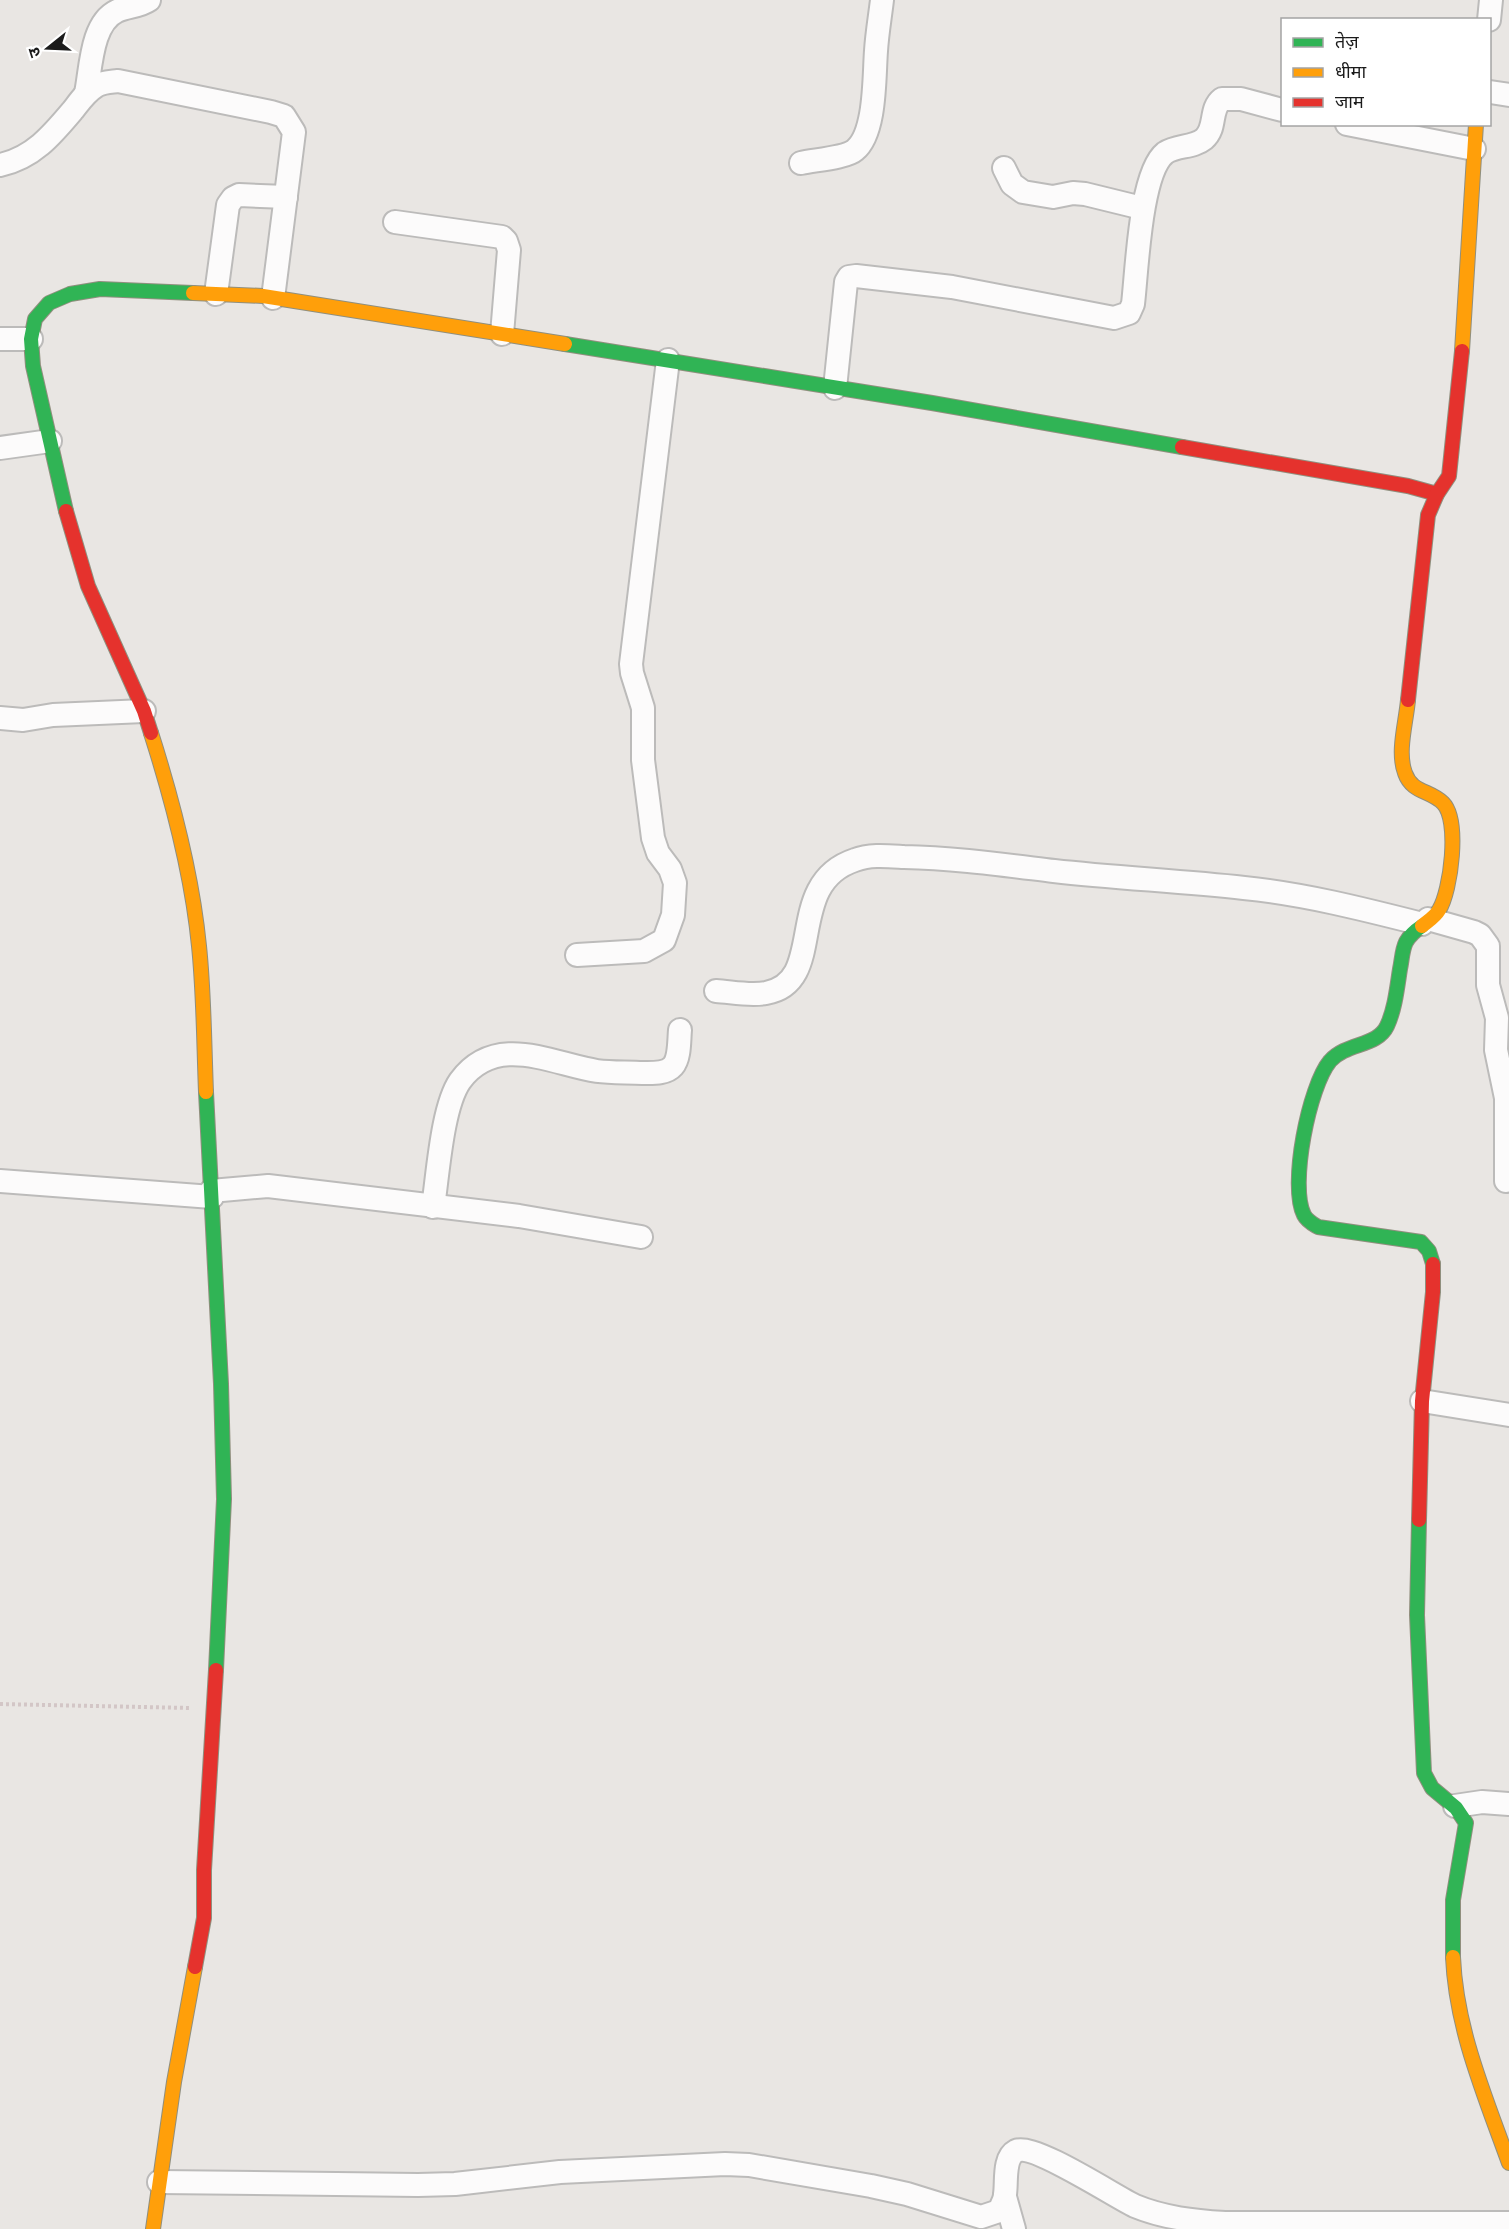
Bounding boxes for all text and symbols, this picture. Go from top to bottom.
north arrow [18,18,78,78]
legend [1281,18,1491,126]
text: तेज़ [1335,30,1359,53]
text: उ [23,44,45,60]
text: धीमा [1335,60,1366,83]
text: जाम [1335,90,1365,113]

